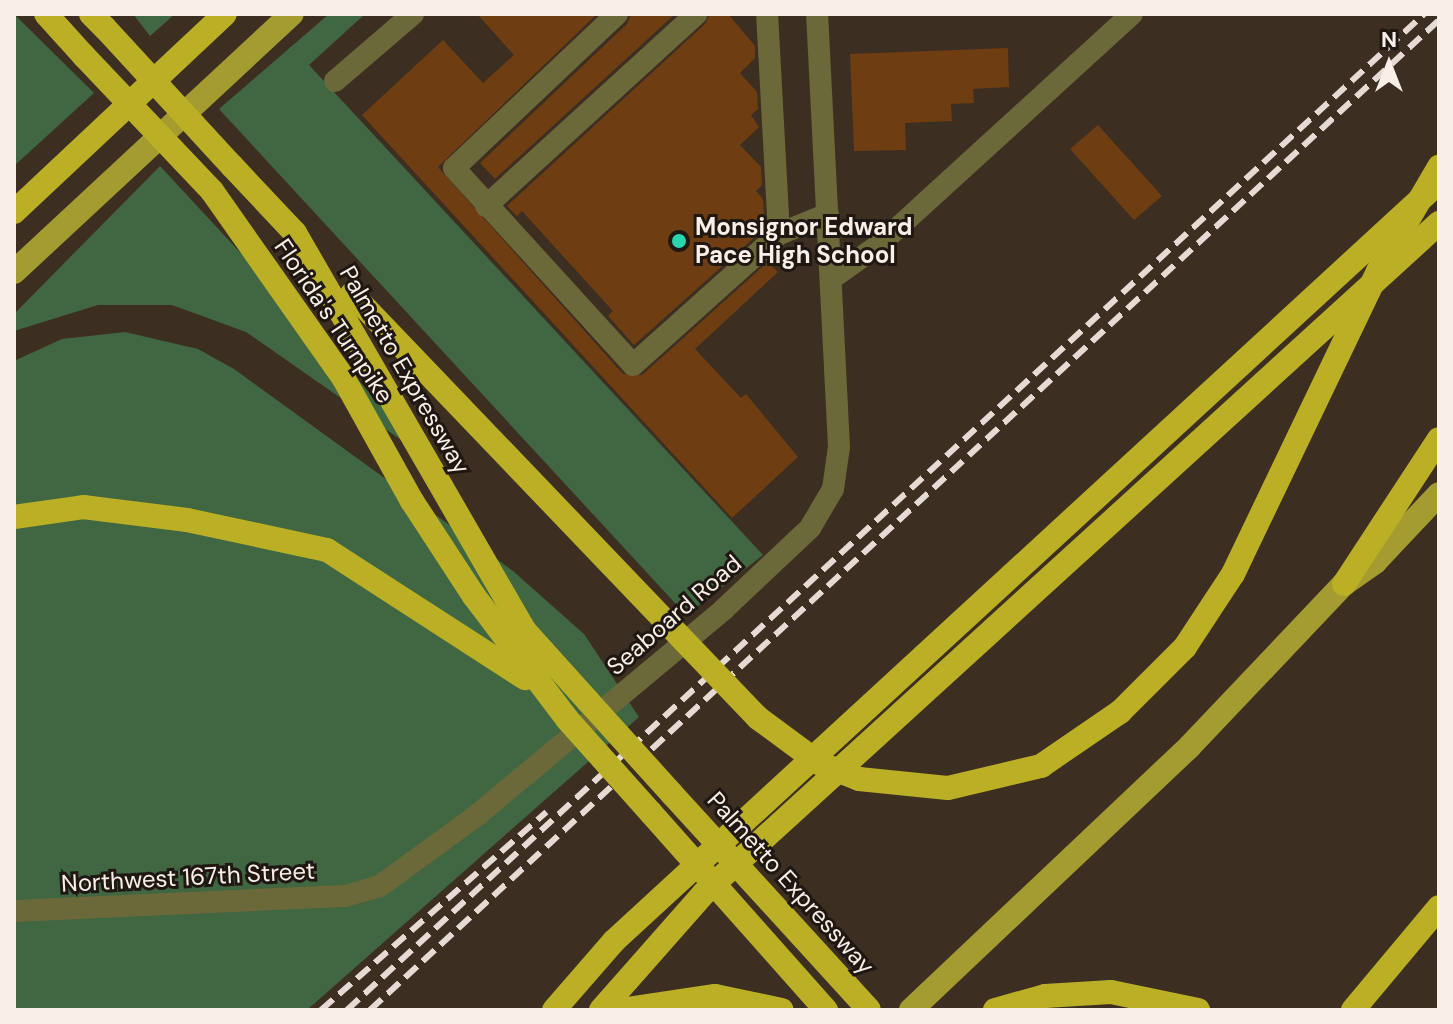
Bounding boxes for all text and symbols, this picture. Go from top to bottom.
north arrow [1349,24,1429,104]
text: N [1381,25,1397,54]
place label: Monsignor Edward Pace High School [695,213,912,269]
marker: Monsignor Edward Pace High School [670,232,688,250]
street label: Florida's Turnpike [268,233,400,409]
street label: Palmetto Expressway [334,261,476,479]
street label: Seaboard Road [601,549,747,681]
street label: Palmetto Expressway [701,786,881,980]
street label: Northwest 167th Street [60,856,316,898]

